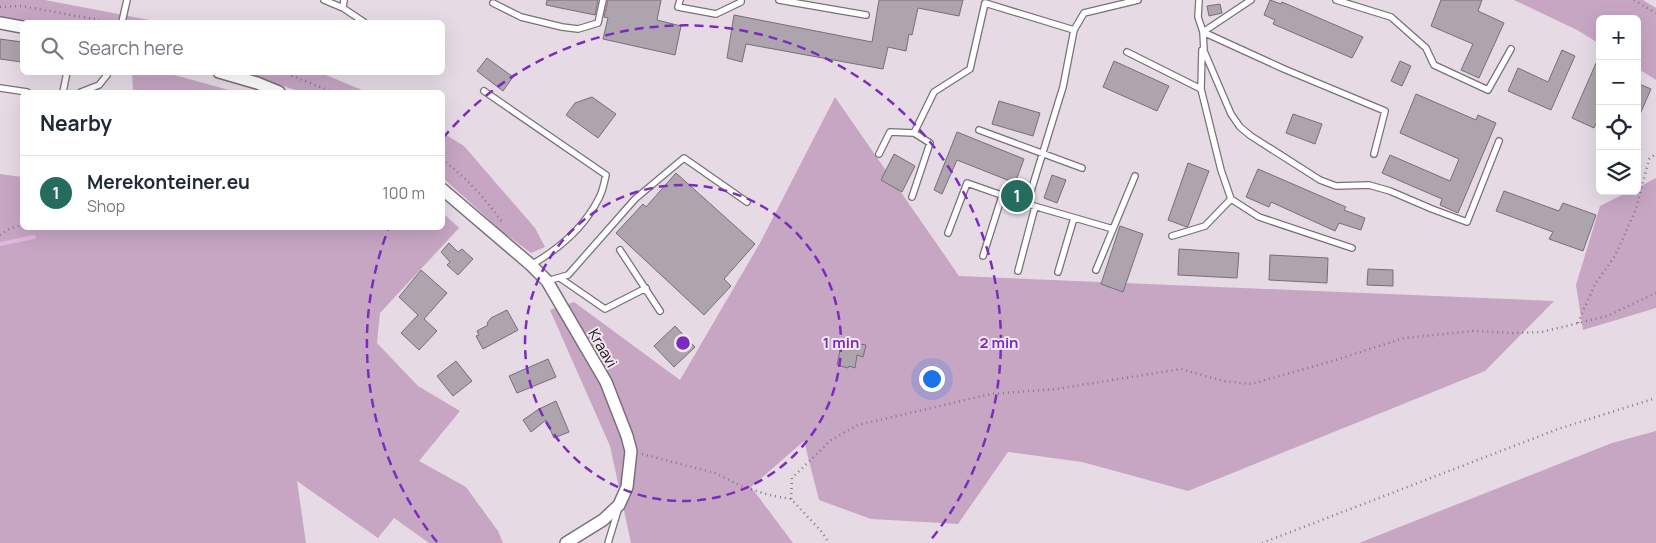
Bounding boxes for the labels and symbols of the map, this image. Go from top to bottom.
pin: 1 [1001,177,1033,215]
street label: Kraavi [584,325,622,371]
text: 1 min [823,332,859,353]
text: 2 min [979,332,1019,353]
centre of rings [674,334,692,352]
your location [919,366,945,392]

